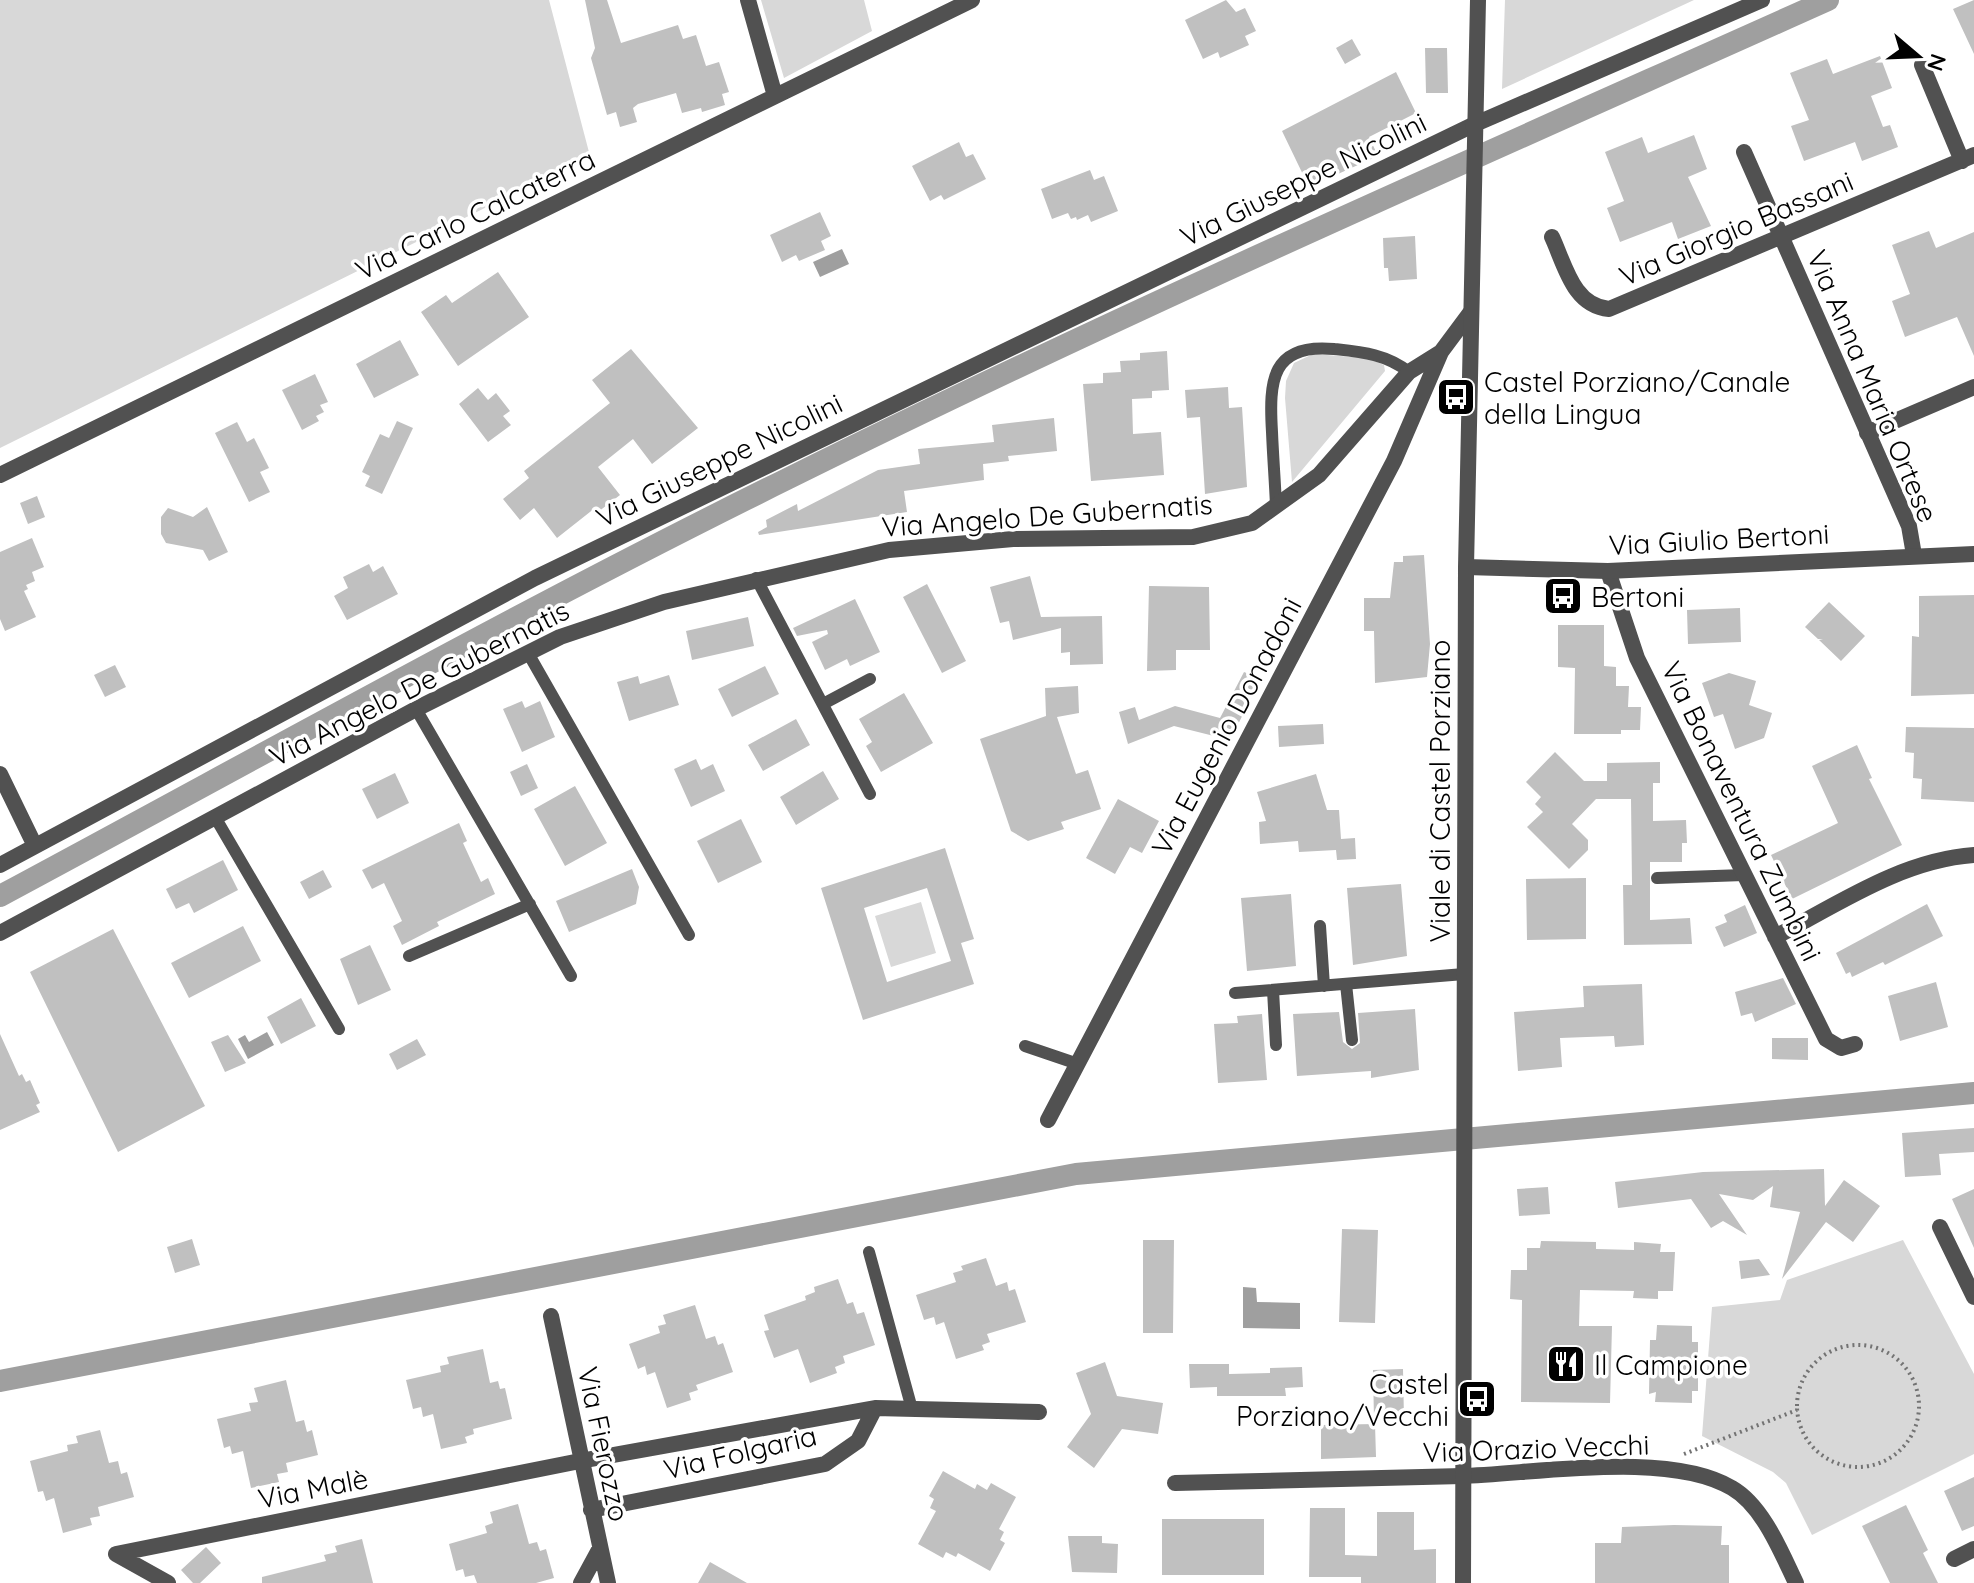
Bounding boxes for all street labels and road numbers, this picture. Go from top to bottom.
street label: Via Giuseppe Nicolini [1174,104,1432,254]
street label: Via Carlo Calcaterra [349,141,601,287]
street label: Via Giorgio Bassani [1614,163,1858,293]
street label: Via Anna Maria Ortese [1800,245,1946,527]
street label: Via Giuseppe Nicolini [590,385,848,535]
street label: Via Angelo De Gubernatis [880,486,1214,544]
street label: Via Giulio Bertoni [1608,516,1830,562]
street label: Via Eugenio Donadoni [1143,591,1309,861]
street label: Via Angelo De Gubernatis [263,592,575,774]
street label: Viale di Castel Porziano [1422,639,1457,943]
street label: Via Bonaventura Zumbini [1654,656,1830,966]
street label: Via Fierozzo [571,1364,637,1524]
street label: Via Folgaria [660,1417,820,1487]
street label: Via Orazio Vecchi [1422,1427,1650,1469]
street label: Via Malè [255,1460,371,1516]

